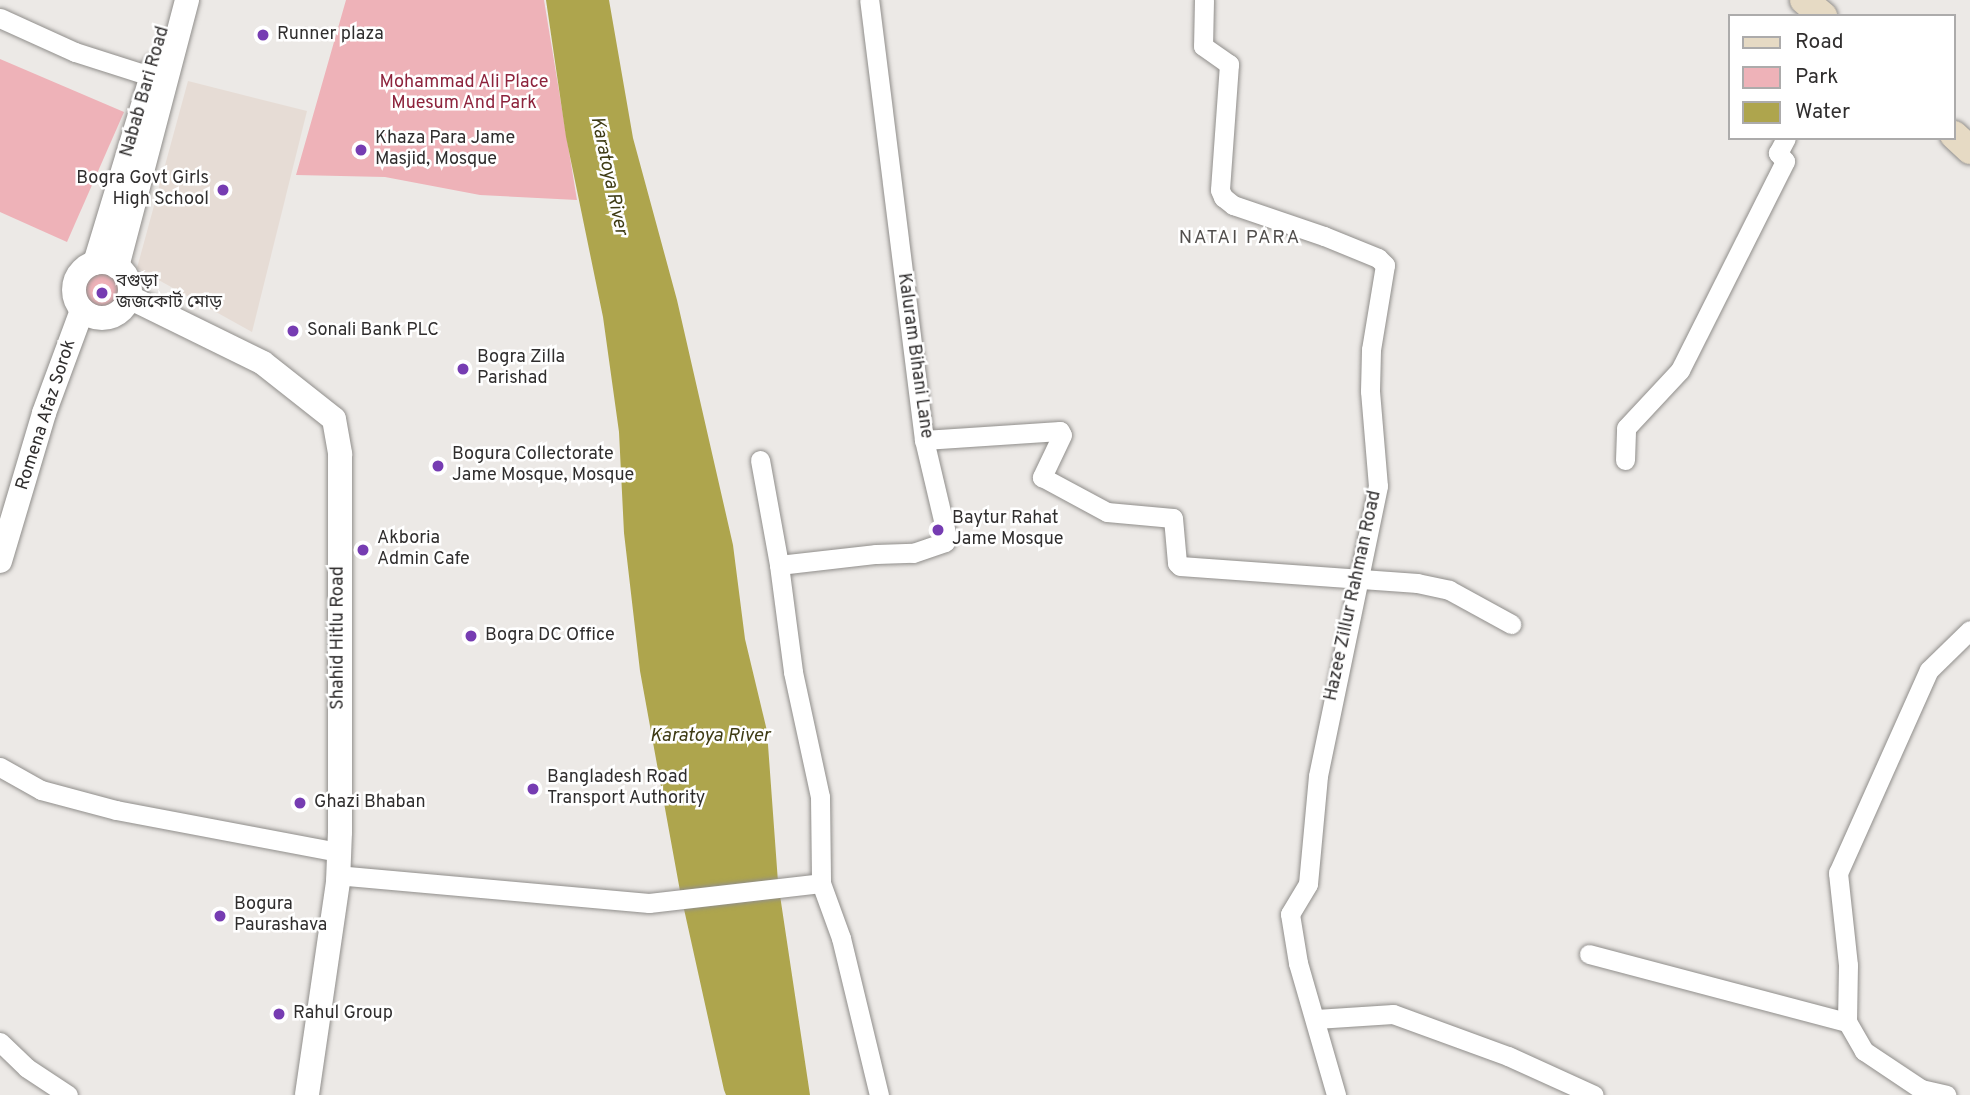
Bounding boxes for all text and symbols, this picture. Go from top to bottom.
legend [1728,14,1956,140]
street label: Nabab Bari Road [117,24,175,160]
place label: Runner plaza [277,24,384,46]
marker: Runner plaza [255,27,271,43]
text: Road [1795,29,1844,56]
text: Park [1795,64,1838,91]
park label: Mohammad Ali Place Muesum And Park [379,73,549,116]
text: Water [1795,99,1850,126]
water label: Karatoya River [584,115,632,237]
place label: Khaza Para Jame Masjid, Mosque [375,129,515,172]
marker: Khaza Para Jame Masjid, Mosque [353,142,369,158]
place label: Bogra Govt Girls High School [76,169,209,212]
marker: Bogra Govt Girls High School [215,182,231,198]
district label: NATAI PARA [1180,228,1300,250]
place label: বগুড়া জজকোর্ট মোড় [116,272,222,314]
street label: Kaluram Bihani Lane [892,272,936,440]
marker: বগুড়া জজকোর্ট মোড় [94,285,110,301]
place label: Sonali Bank PLC [307,320,439,342]
marker: Sonali Bank PLC [285,323,301,339]
street label: Romena Afaz Sorok [12,336,82,494]
place label: Bogra Zilla Parishad [477,348,565,390]
marker: Bogra Zilla Parishad [455,361,471,377]
place label: Bogura Collectorate Jame Mosque, Mosque [452,445,634,488]
marker: Bogura Collectorate Jame Mosque, Mosque [430,458,446,474]
street label: Hazee Zillur Rahman Road [1321,489,1387,703]
place label: Baytur Rahat Jame Mosque [952,509,1063,552]
marker: Baytur Rahat Jame Mosque [930,522,946,538]
place label: Akboria Admin Cafe [377,529,470,572]
marker: Akboria Admin Cafe [355,542,371,558]
street label: Shahid Hitlu Road [328,566,350,710]
place label: Bogra DC Office [485,625,615,647]
marker: Bogra DC Office [463,628,479,644]
water label: Karatoya River [650,726,770,748]
place label: Bangladesh Road Transport Authority [547,768,706,810]
marker: Bangladesh Road Transport Authority [525,781,541,797]
place label: Ghazi Bhaban [314,792,426,814]
marker: Ghazi Bhaban [292,795,308,811]
place label: Bogura Paurashava [234,895,327,937]
marker: Bogura Paurashava [212,908,228,924]
place label: Rahul Group [293,1003,393,1025]
marker: Rahul Group [271,1006,287,1022]

